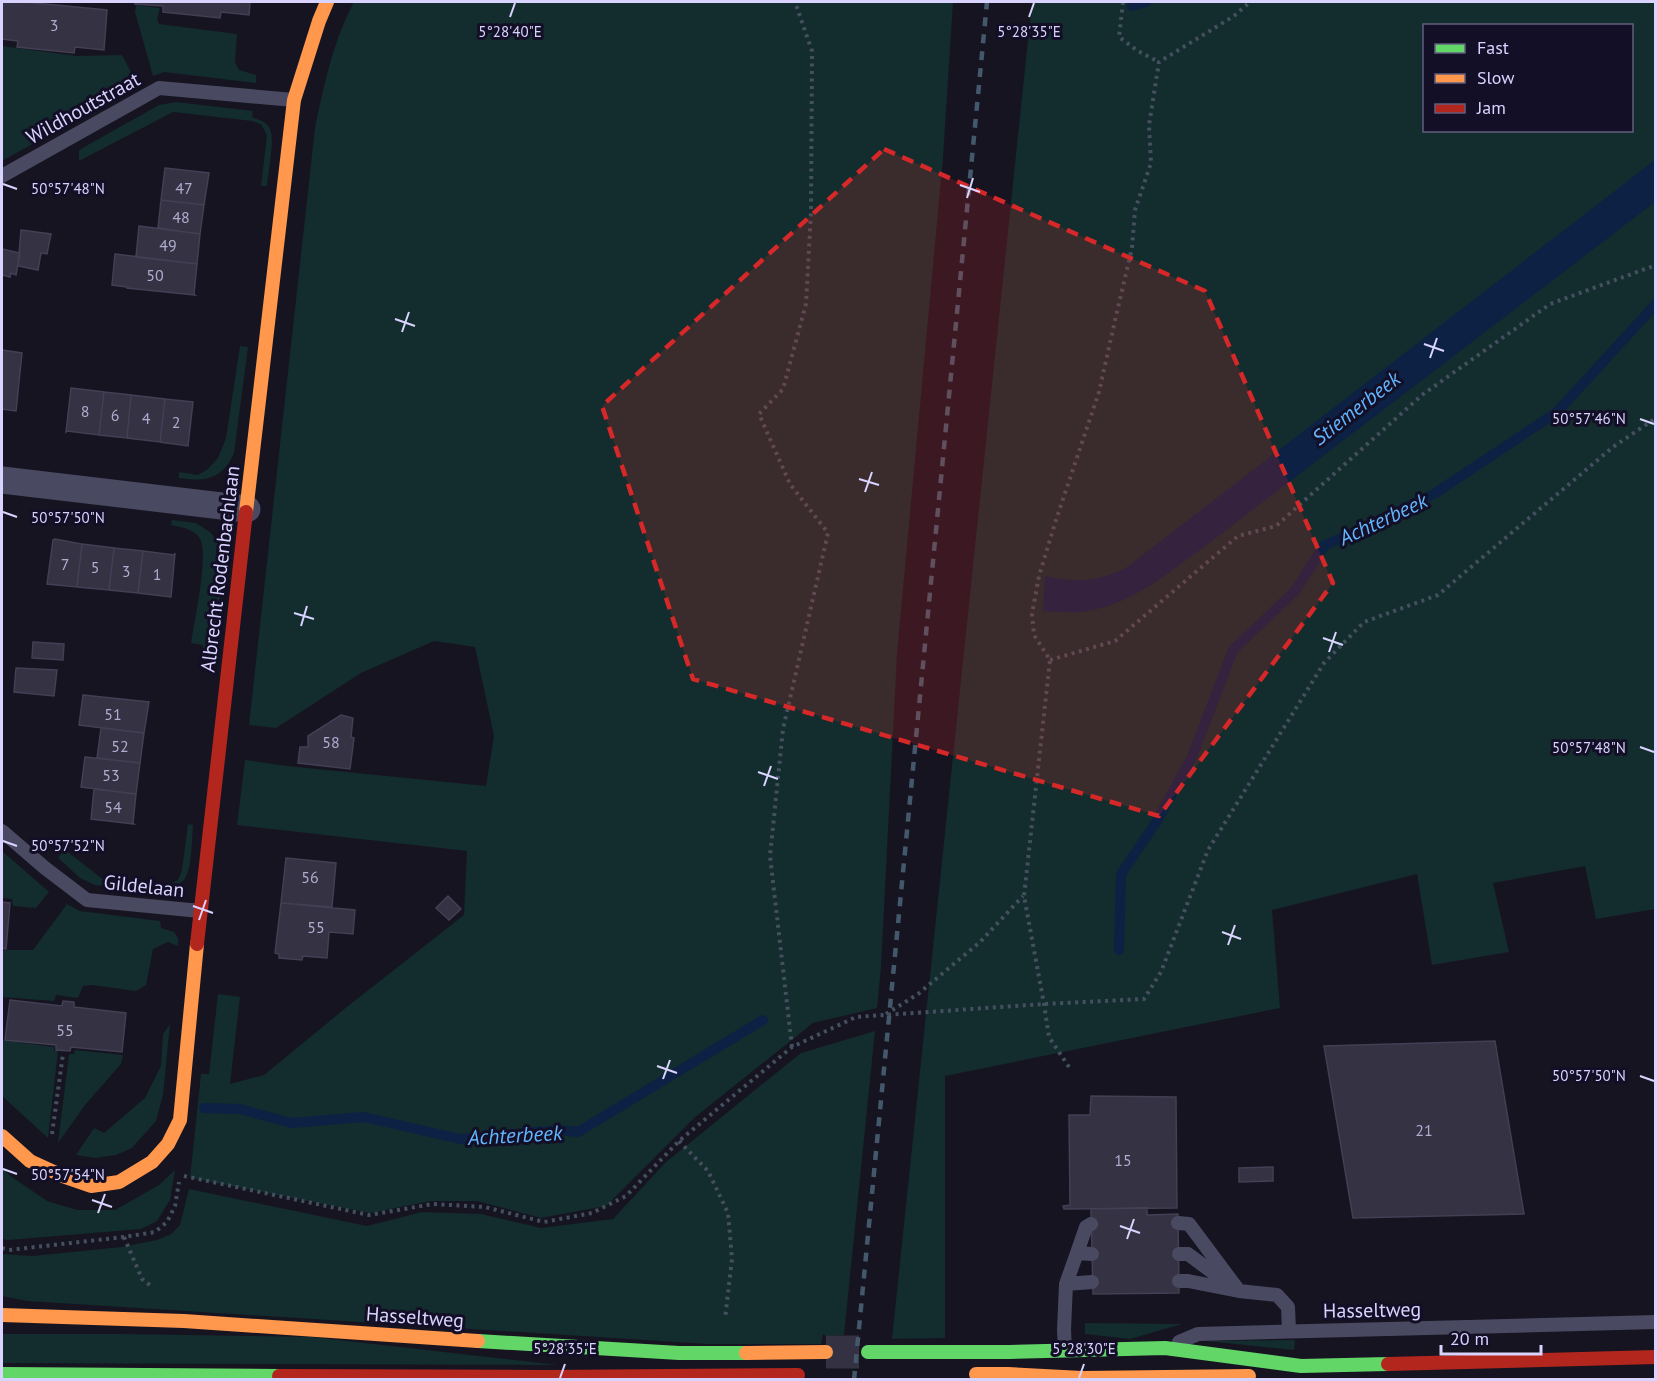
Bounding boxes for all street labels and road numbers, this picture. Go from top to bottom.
street label: Wildhoutstraat [21,66,145,150]
street label: Albrecht Rodenbachlaan [194,464,246,674]
street label: Gildelaan [102,869,186,903]
street label: Hasseltweg [1323,1296,1421,1324]
street label: Hasseltweg [365,1301,465,1333]

